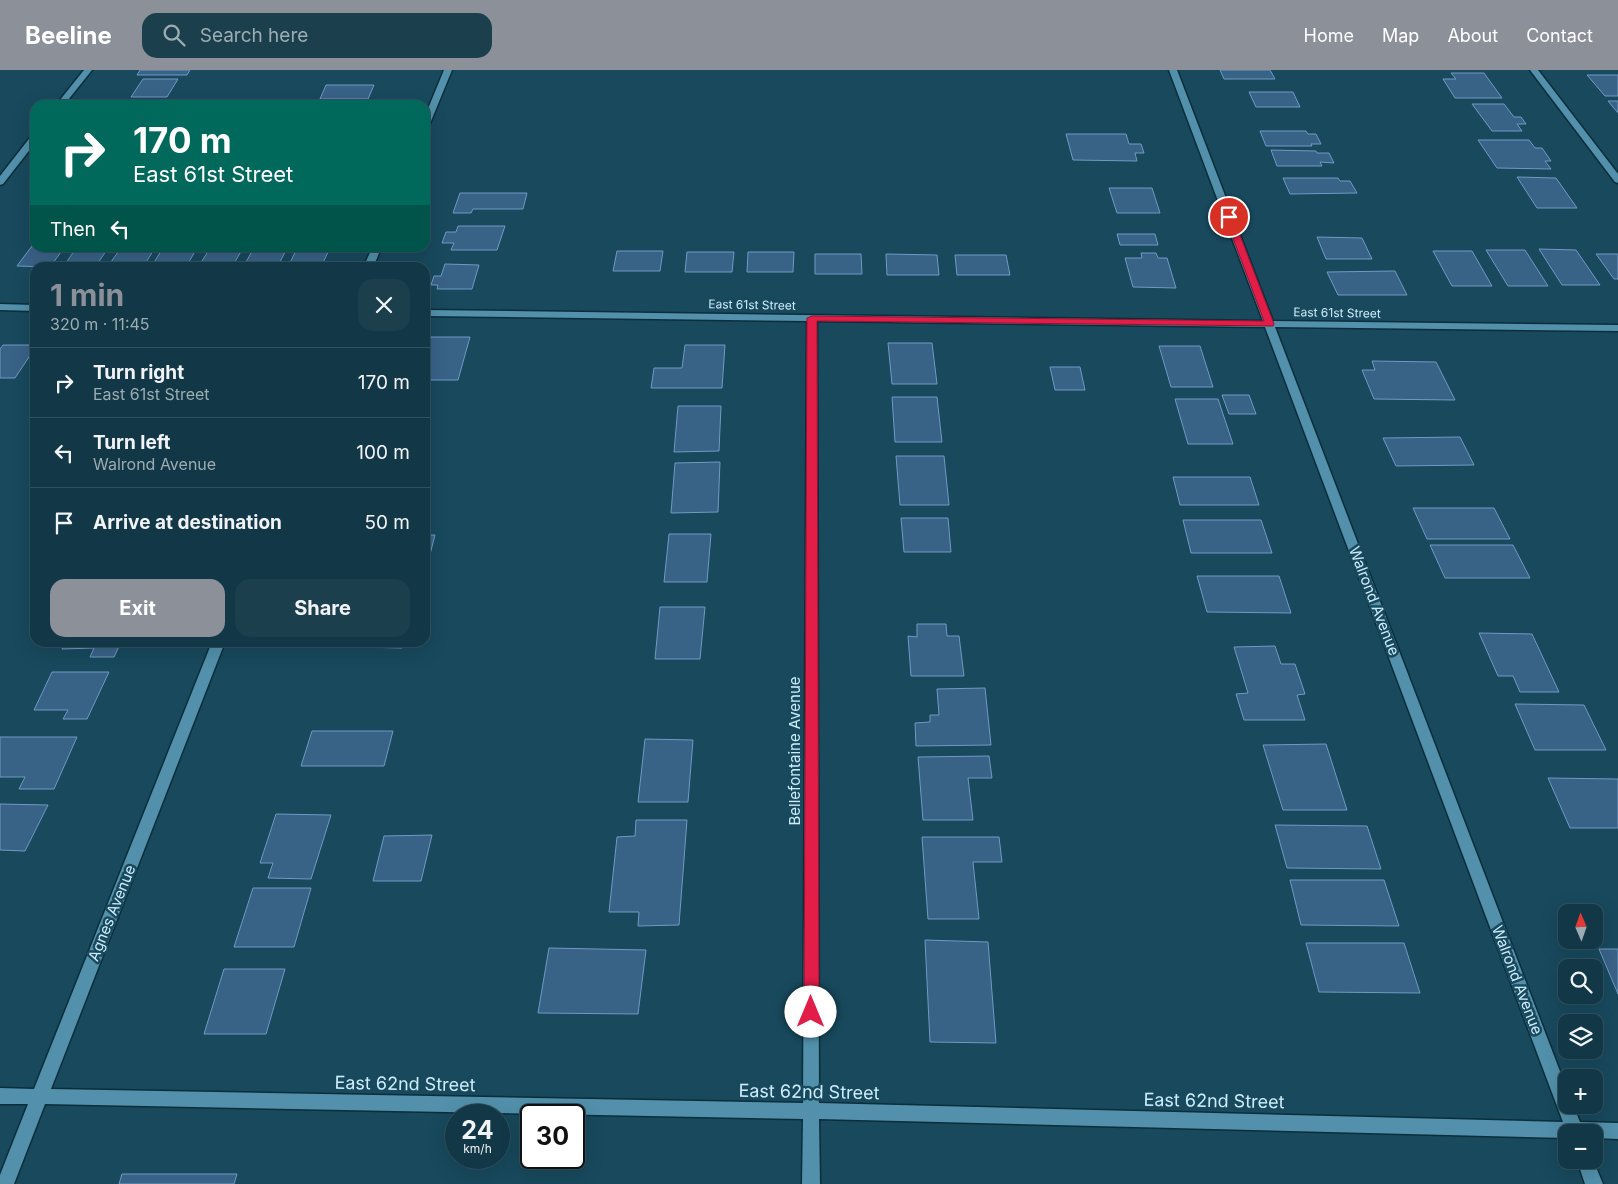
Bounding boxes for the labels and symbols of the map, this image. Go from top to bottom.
pin [1208,196,1250,238]
street label: East 61st Street [708,296,796,313]
street label: East 61st Street [1293,304,1381,321]
street label: Walrond Avenue [1345,544,1404,658]
street label: Bellefontaine Avenue [785,676,804,826]
street label: Agnes Avenue [84,862,139,964]
north arrow [1558,904,1602,949]
street label: Walrond Avenue [1488,923,1547,1037]
position arrow [784,985,836,1037]
street label: East 62nd Street [334,1072,476,1095]
street label: East 62nd Street [738,1080,880,1103]
street label: East 62nd Street [1143,1089,1285,1112]
speed limit sign: 30 [520,1104,585,1169]

